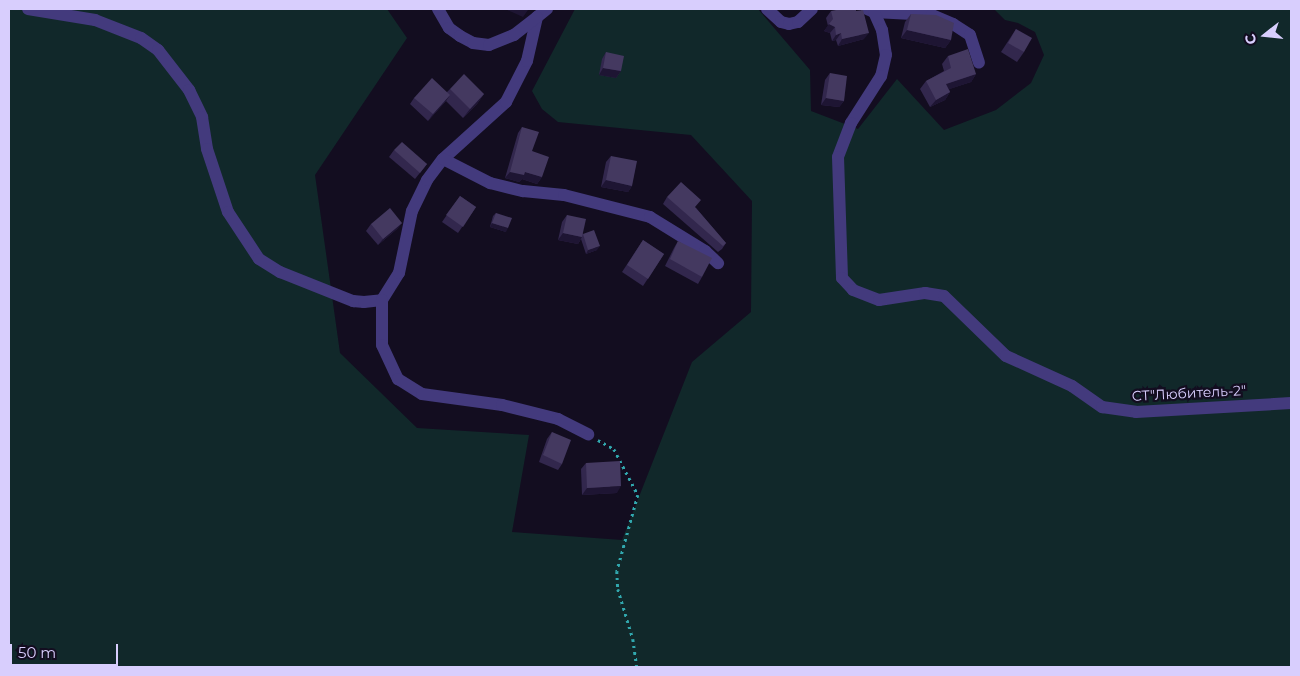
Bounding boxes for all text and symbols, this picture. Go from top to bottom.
north arrow [1240,10,1290,60]
text: С [1241,32,1261,47]
street label: СТ"Любитель-2" [1131,382,1247,404]
scale bar [12,634,120,666]
text: 50 m [18,643,56,662]

